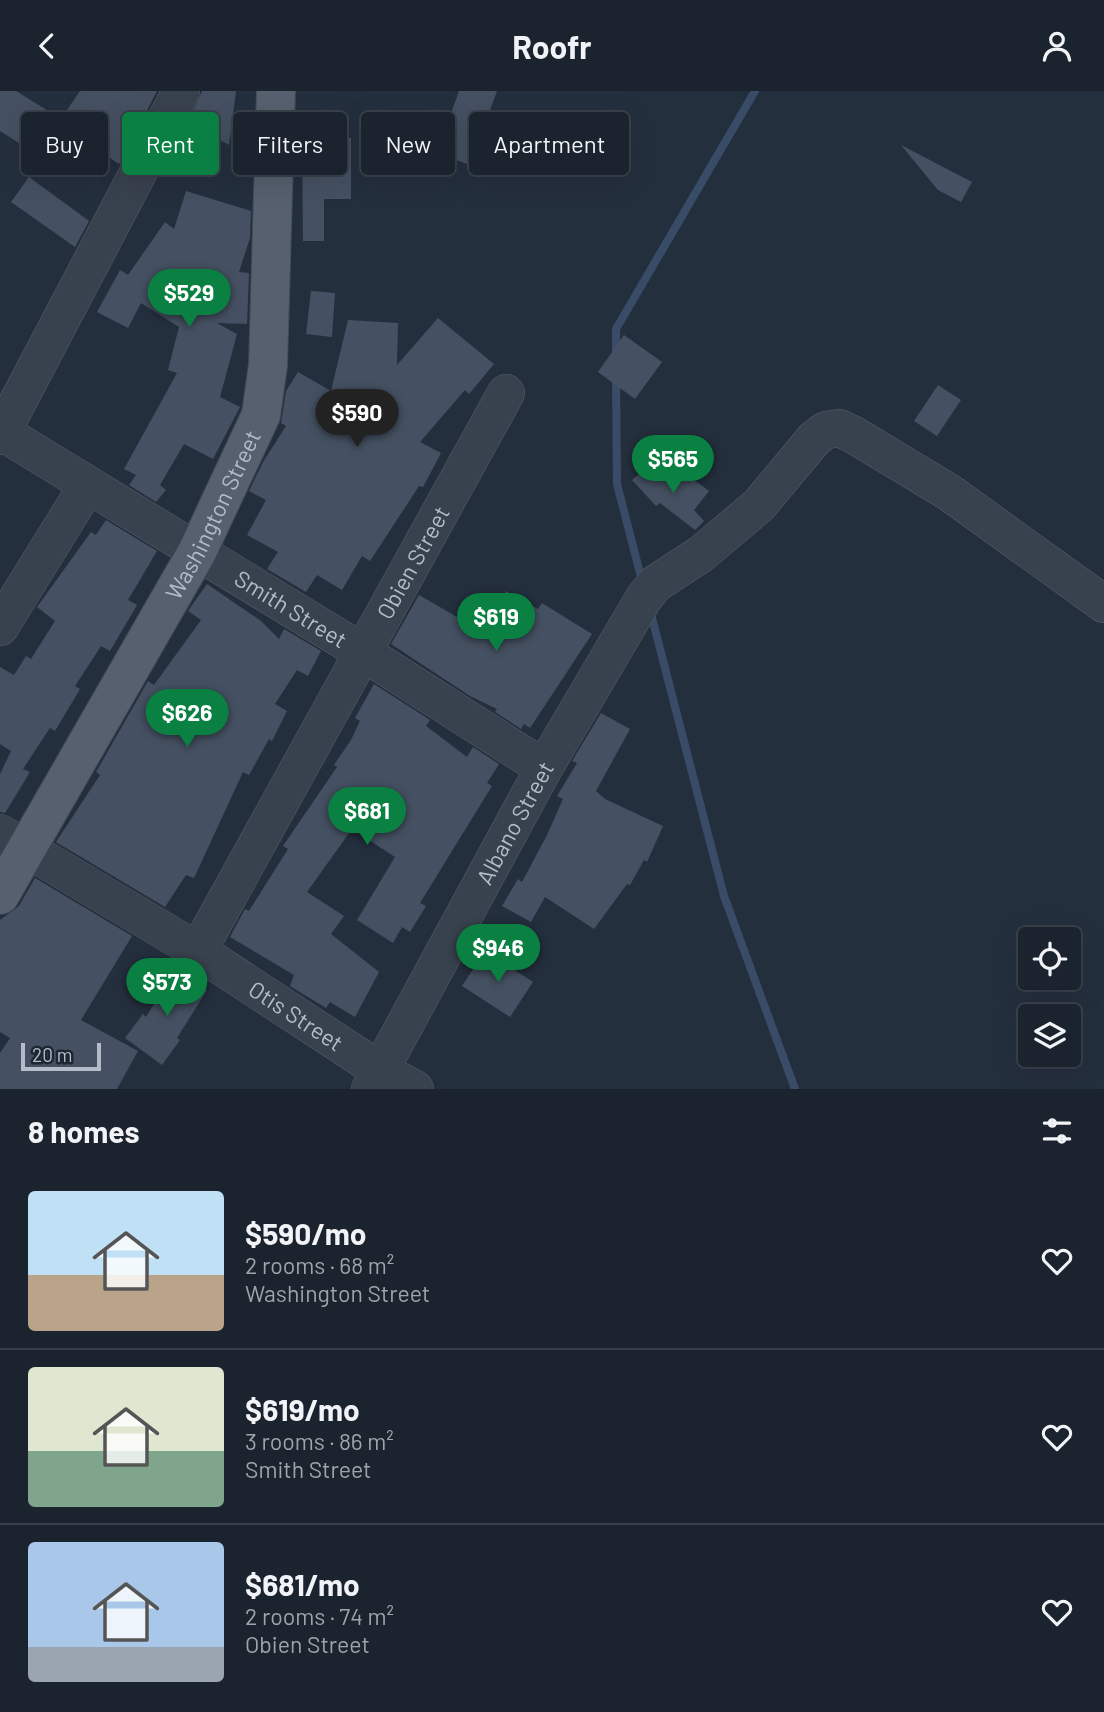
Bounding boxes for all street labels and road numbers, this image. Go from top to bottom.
street label: Washington Street [159,425,266,604]
street label: Obien Street [370,501,455,624]
street label: Smith Street [230,564,352,653]
street label: Albano Street [470,756,559,889]
street label: Otis Street [244,974,349,1057]

